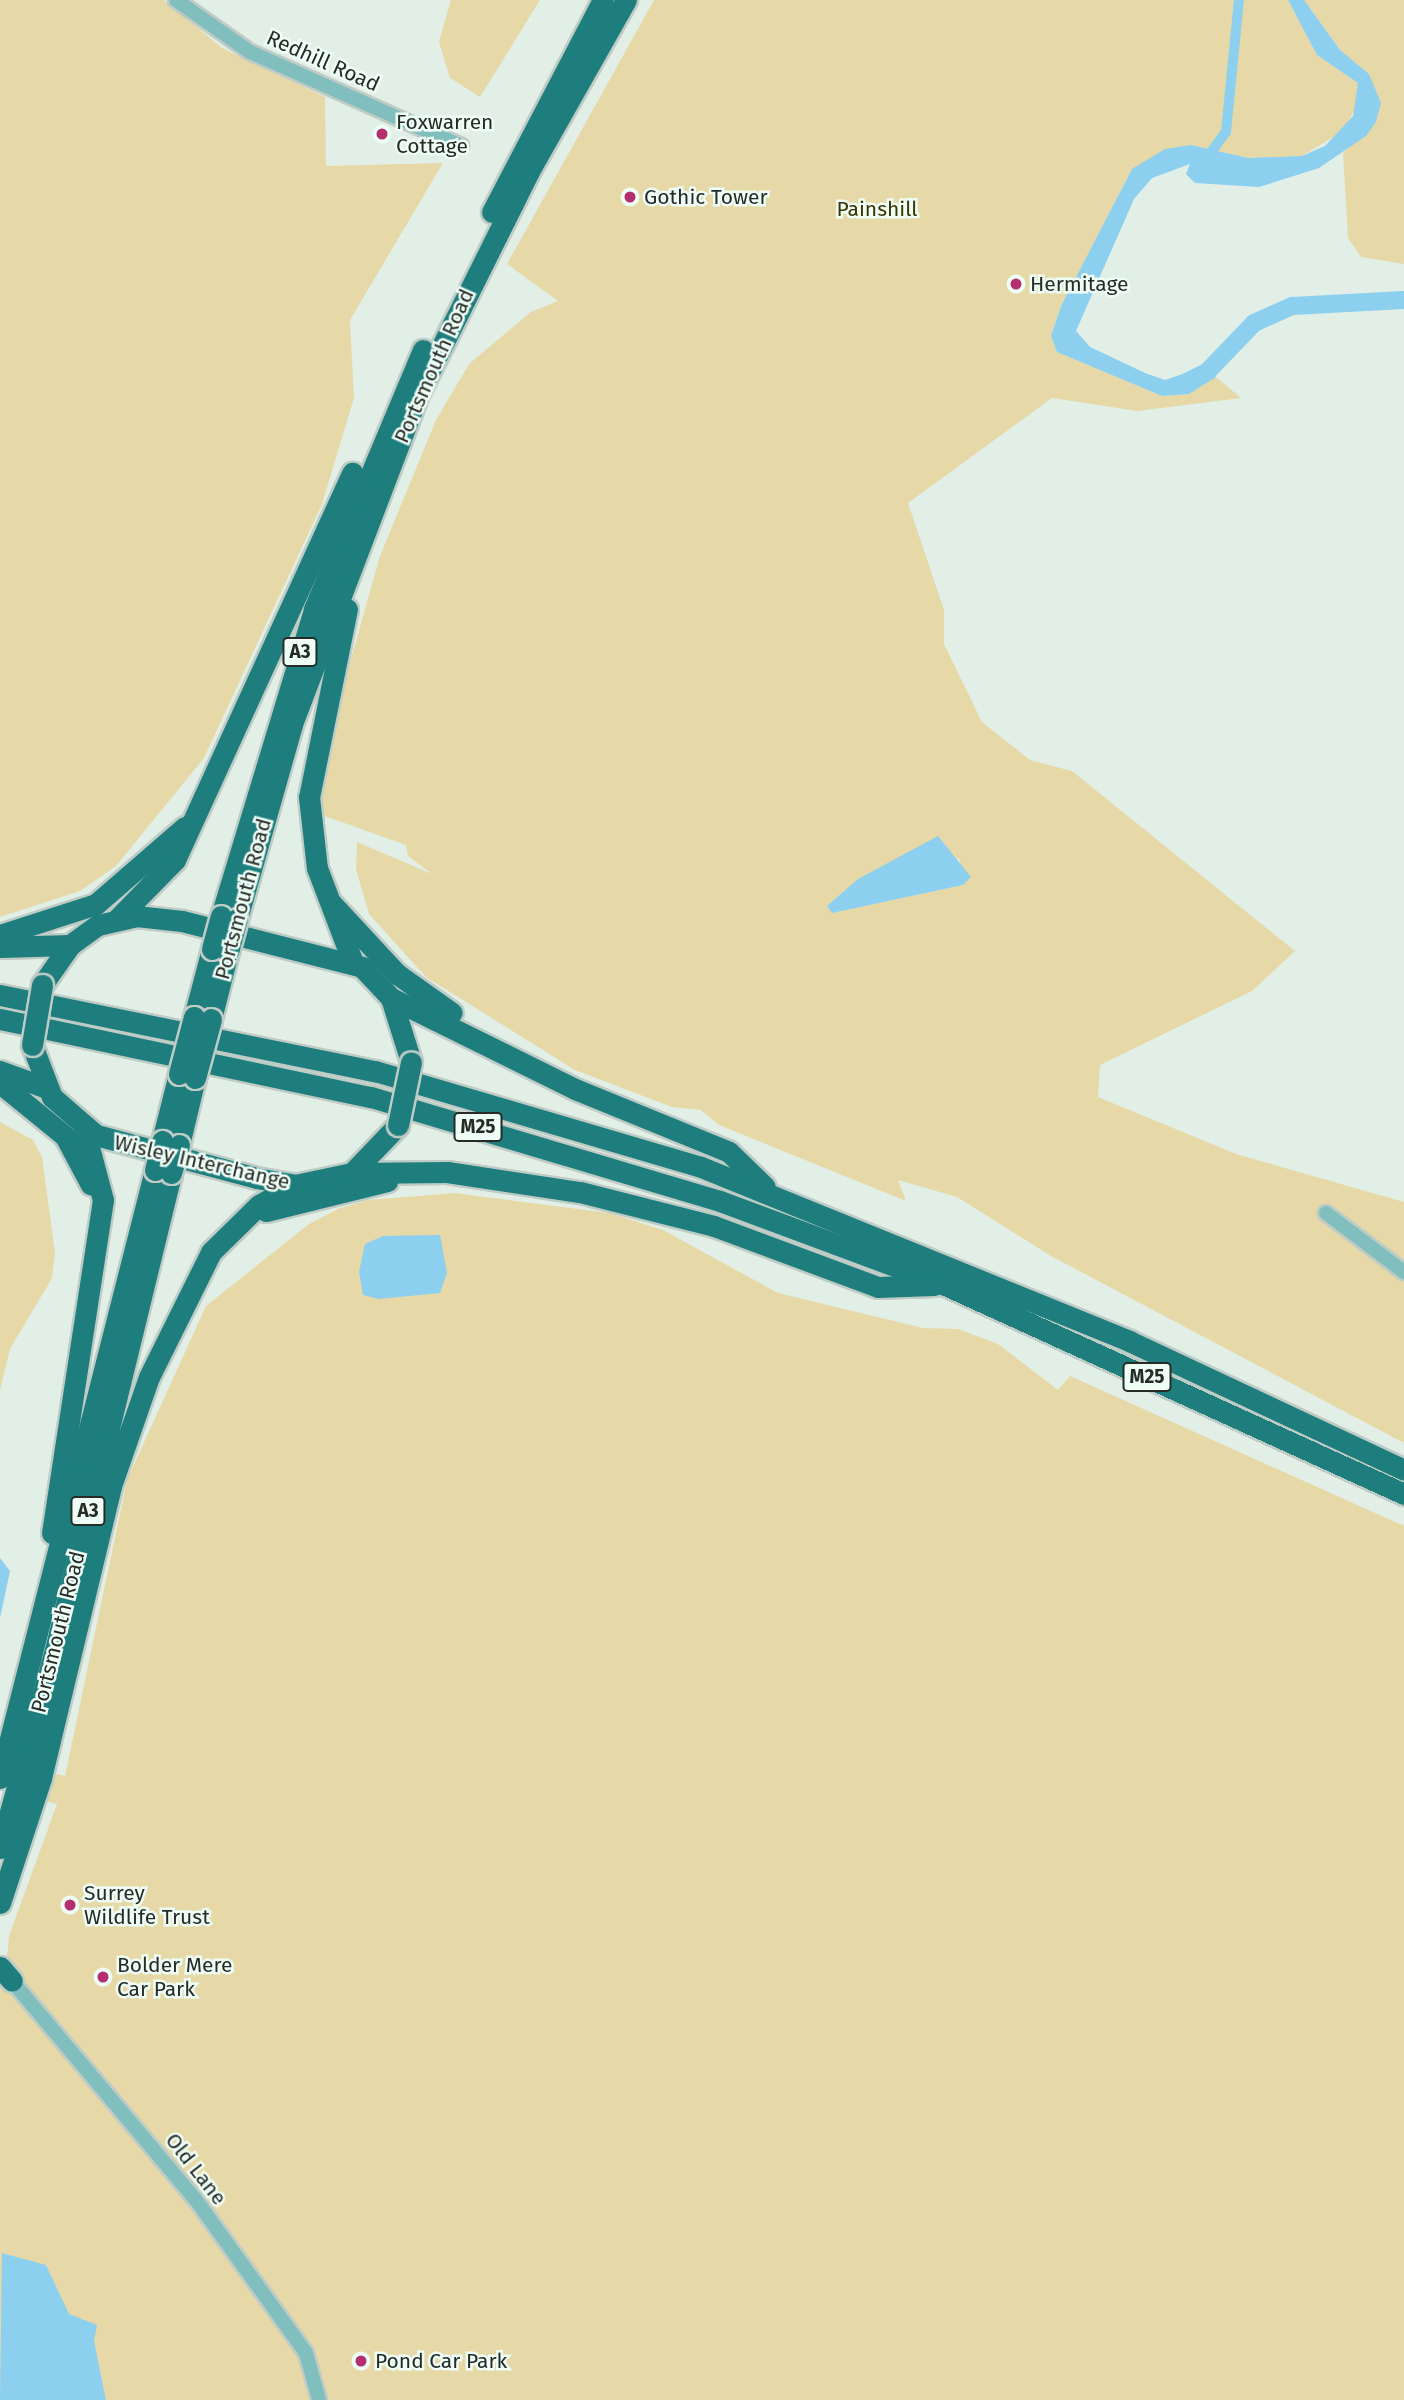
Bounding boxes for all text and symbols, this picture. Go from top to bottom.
street label: Redhill Road [263,25,383,97]
place label: Foxwarren Cottage [396,109,493,159]
marker: Foxwarren Cottage [374,126,390,142]
place label: Gothic Tower [644,184,768,210]
marker: Gothic Tower [622,189,638,205]
park label: Painshill [836,196,918,222]
place label: Hermitage [1030,271,1128,297]
marker: Hermitage [1008,276,1024,292]
street label: Portsmouth Road [389,285,479,447]
road number: A3 [281,636,319,667]
street label: Portsmouth Road [209,816,277,982]
road number: M25 [454,1112,503,1142]
street label: Wisley Interchange [112,1130,292,1194]
road number: M25 [1122,1362,1172,1392]
road number: A3 [69,1496,107,1526]
street label: Portsmouth Road [26,1549,90,1715]
place label: Surrey Wildlife Trust [84,1880,210,1930]
marker: Surrey Wildlife Trust [62,1897,78,1913]
place label: Bolder Mere Car Park [117,1952,232,2002]
marker: Bolder Mere Car Park [95,1969,111,1985]
street label: Old Lane [160,2128,232,2210]
place label: Pond Car Park [375,2348,507,2374]
marker: Pond Car Park [353,2353,369,2369]

